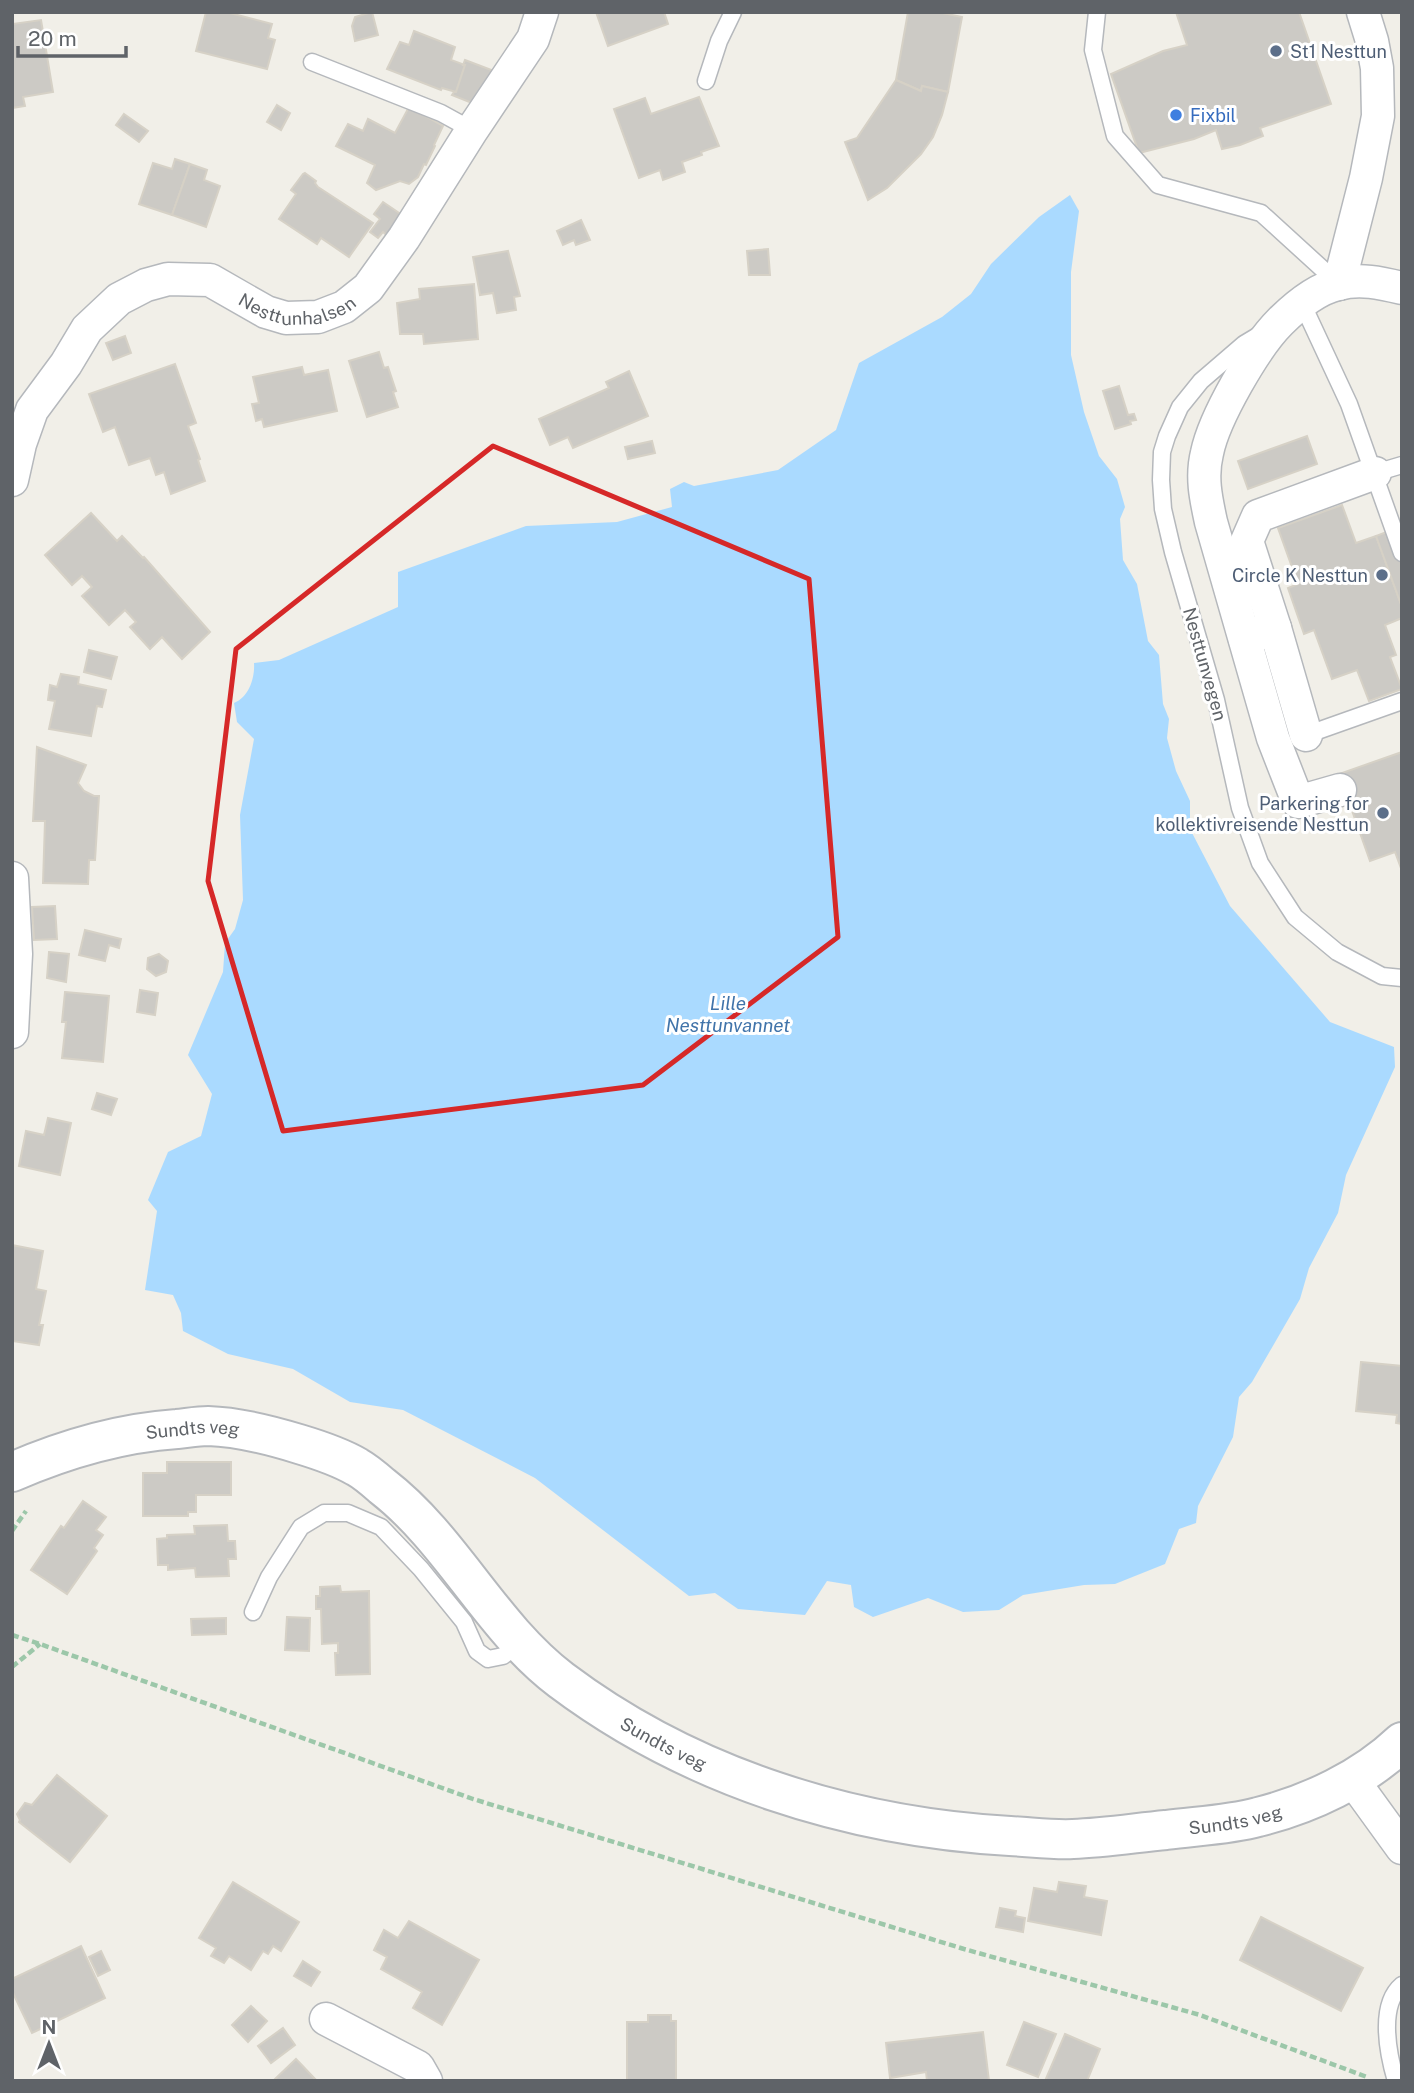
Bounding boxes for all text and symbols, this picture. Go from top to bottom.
scale bar [18,14,126,58]
text: 20 m [28,26,77,51]
place label: St1 Nesttun [1290,41,1387,62]
marker: St1 Nesttun [1268,43,1284,59]
place label: Fixbil [1190,105,1236,126]
marker: Fixbil [1168,107,1184,123]
street label: Nesttunhalsen [236,283,358,305]
text: Nesttunhalsen [235,288,360,329]
place label: Circle K Nesttun [1232,565,1368,586]
marker: Circle K Nesttun [1374,567,1390,583]
street label: Nesttunvegen [1179,605,1231,723]
place label: Parkering for kollektivreisende Nesttun [1155,793,1369,835]
marker: Parkering for kollektivreisende Nesttun [1375,805,1391,821]
water label: Lille Nesttunvannet [666,992,790,1036]
street label: Sundts veg [144,1415,241,1443]
street label: Sundts veg [617,1712,710,1774]
street label: Sundts veg [1188,1800,1284,1838]
north arrow [14,2009,84,2079]
text: N [42,2016,56,2038]

